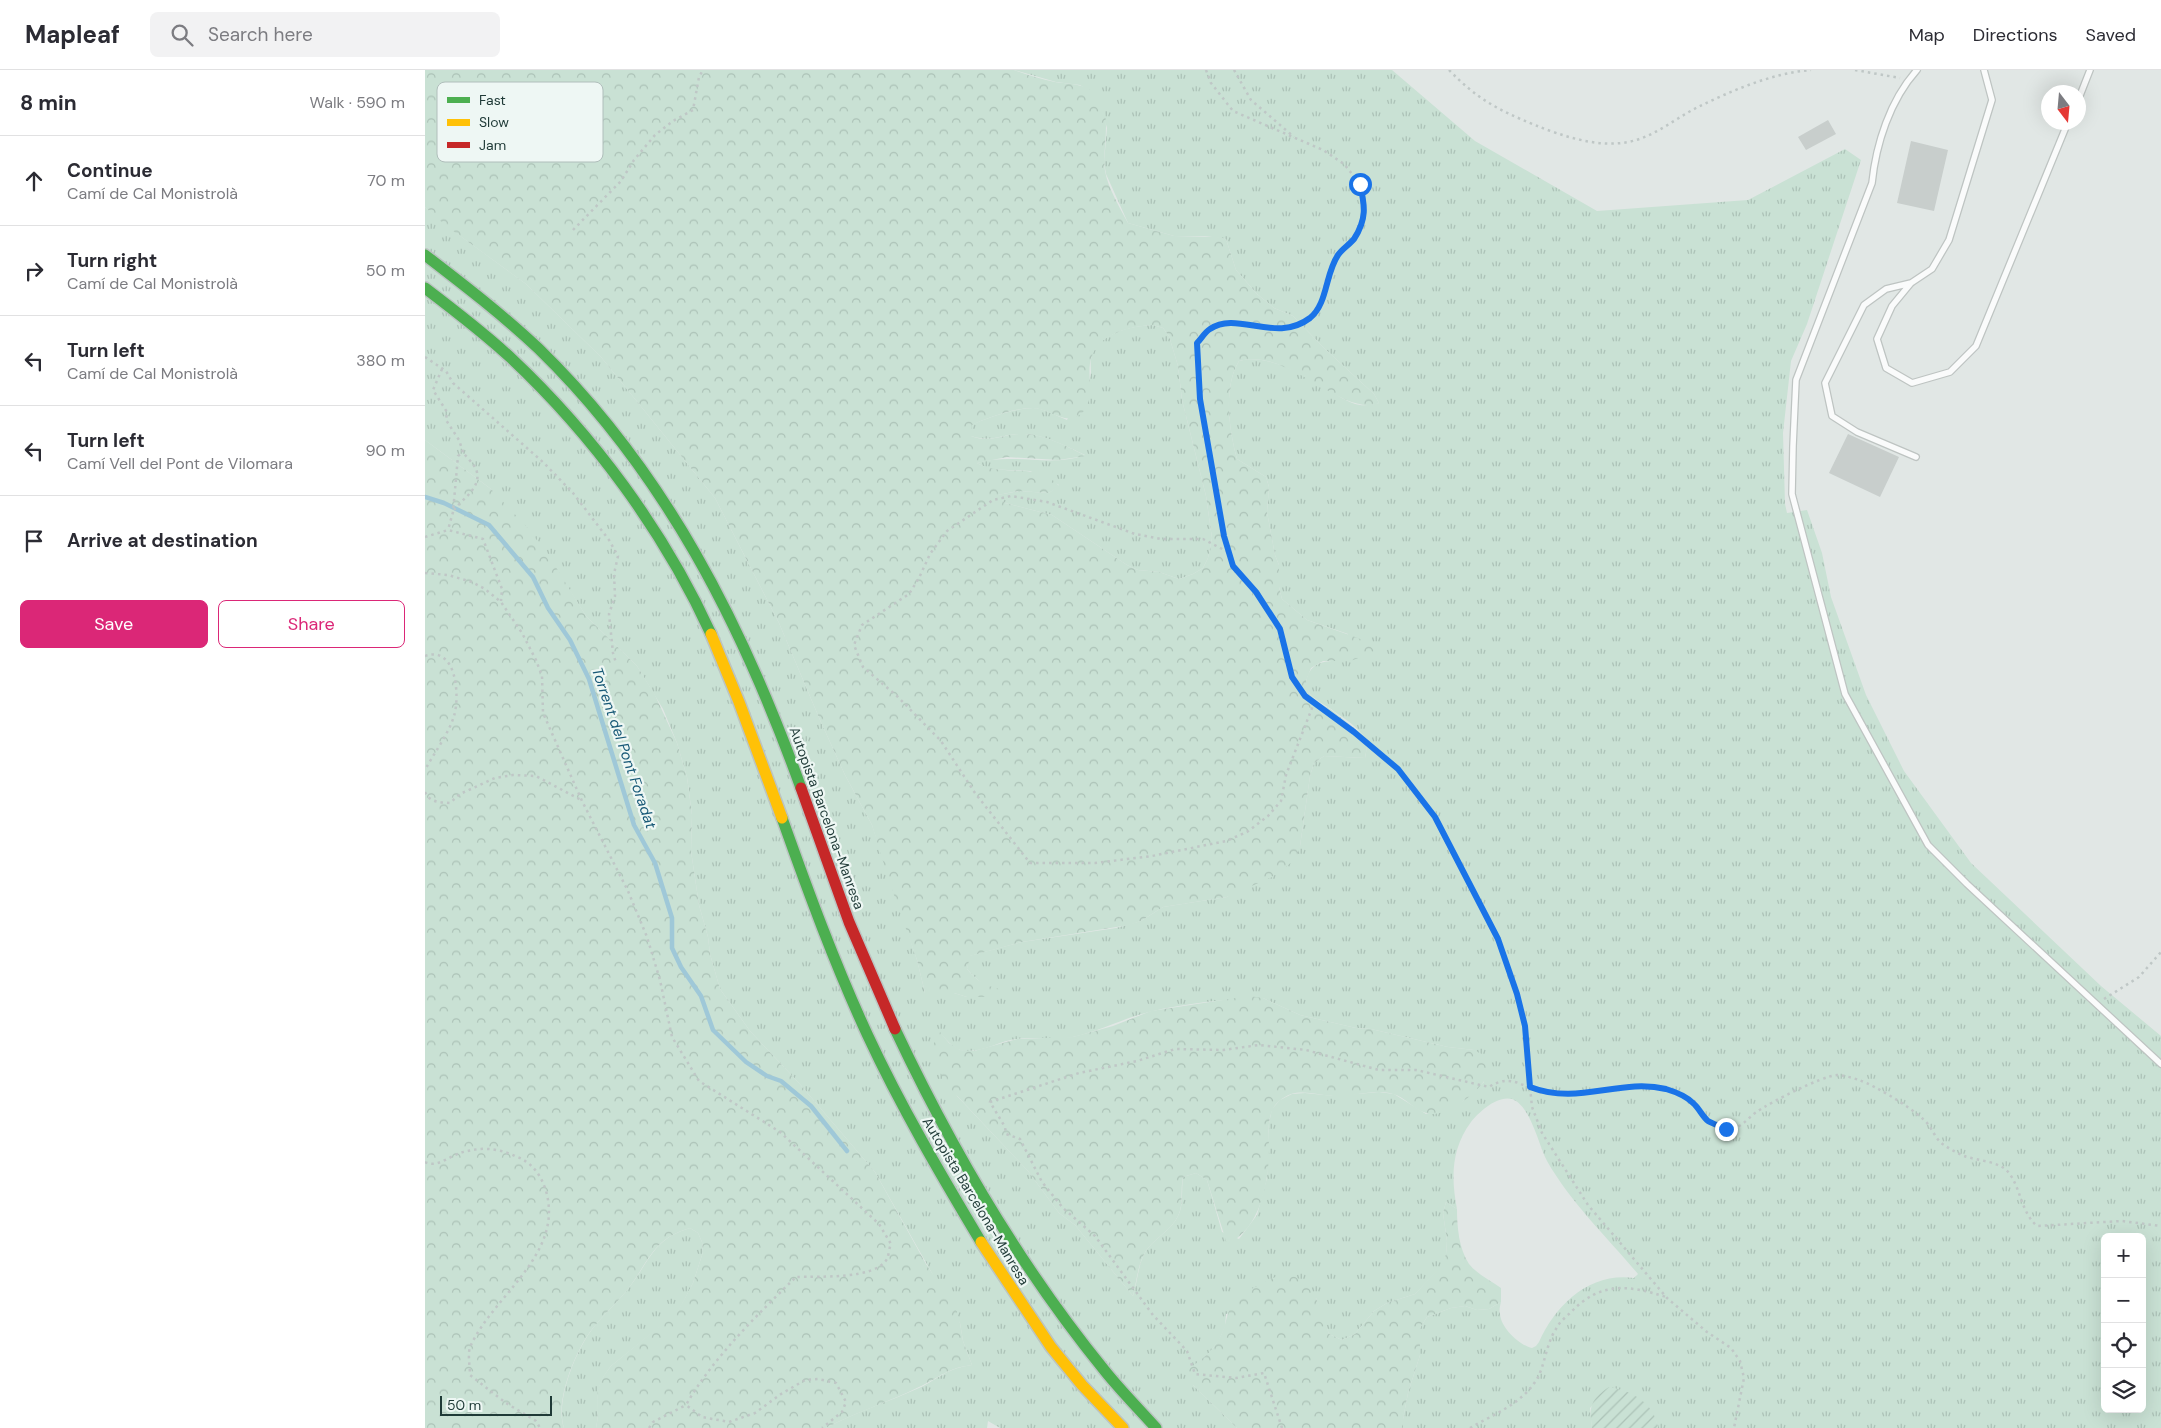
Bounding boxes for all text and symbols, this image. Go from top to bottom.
search box [150,12,500,57]
text: Mapleaf [25,19,120,50]
icon: search [168,21,196,49]
text: Search here [208,22,313,47]
text: Map [1909,23,1945,47]
text: Directions [1973,23,2058,47]
text: Saved [2086,23,2136,47]
legend [437,82,603,162]
north arrow [2041,85,2086,130]
text: 8 min [20,89,77,117]
text: Fast [479,91,506,109]
text: Walk · 590 m [309,92,405,113]
text: Slow [479,113,509,131]
text: Jam [479,136,506,154]
text: Continue [67,158,153,183]
icon: ahead [20,167,48,195]
text: 70 m [367,170,405,191]
route start [1349,173,1372,196]
text: Camí de Cal Monistrolà [67,183,238,204]
text: Turn right [67,248,157,273]
icon: right [20,257,48,285]
text: 50 m [366,260,405,281]
text: Camí de Cal Monistrolà [67,273,238,294]
text: Turn left [67,338,145,363]
icon: left [20,347,48,375]
text: 380 m [356,350,405,371]
text: Camí de Cal Monistrolà [67,363,238,384]
text: Turn left [67,428,145,453]
icon: left [20,437,48,465]
text: 90 m [365,440,405,461]
text: Camí Vell del Pont de Vilomara [67,453,293,474]
icon: arrive [20,527,48,555]
text: Arrive at destination [67,528,258,553]
button: Save [20,600,208,648]
button: Share [218,600,405,648]
water label: Torrent del Pont Foradat [587,665,661,832]
street label: Autopista Barcelona-Manresa [786,724,868,912]
street label: Autopista Barcelona-Manresa [919,1114,1033,1288]
route end [1715,1118,1738,1141]
map controls [2101,1233,2146,1413]
button: + [2101,1233,2146,1278]
button: − [2101,1278,2146,1323]
button: locate [2101,1323,2146,1368]
button: layers [2101,1368,2146,1413]
scale bar [440,1393,553,1416]
text: 50 m [447,1396,481,1414]

